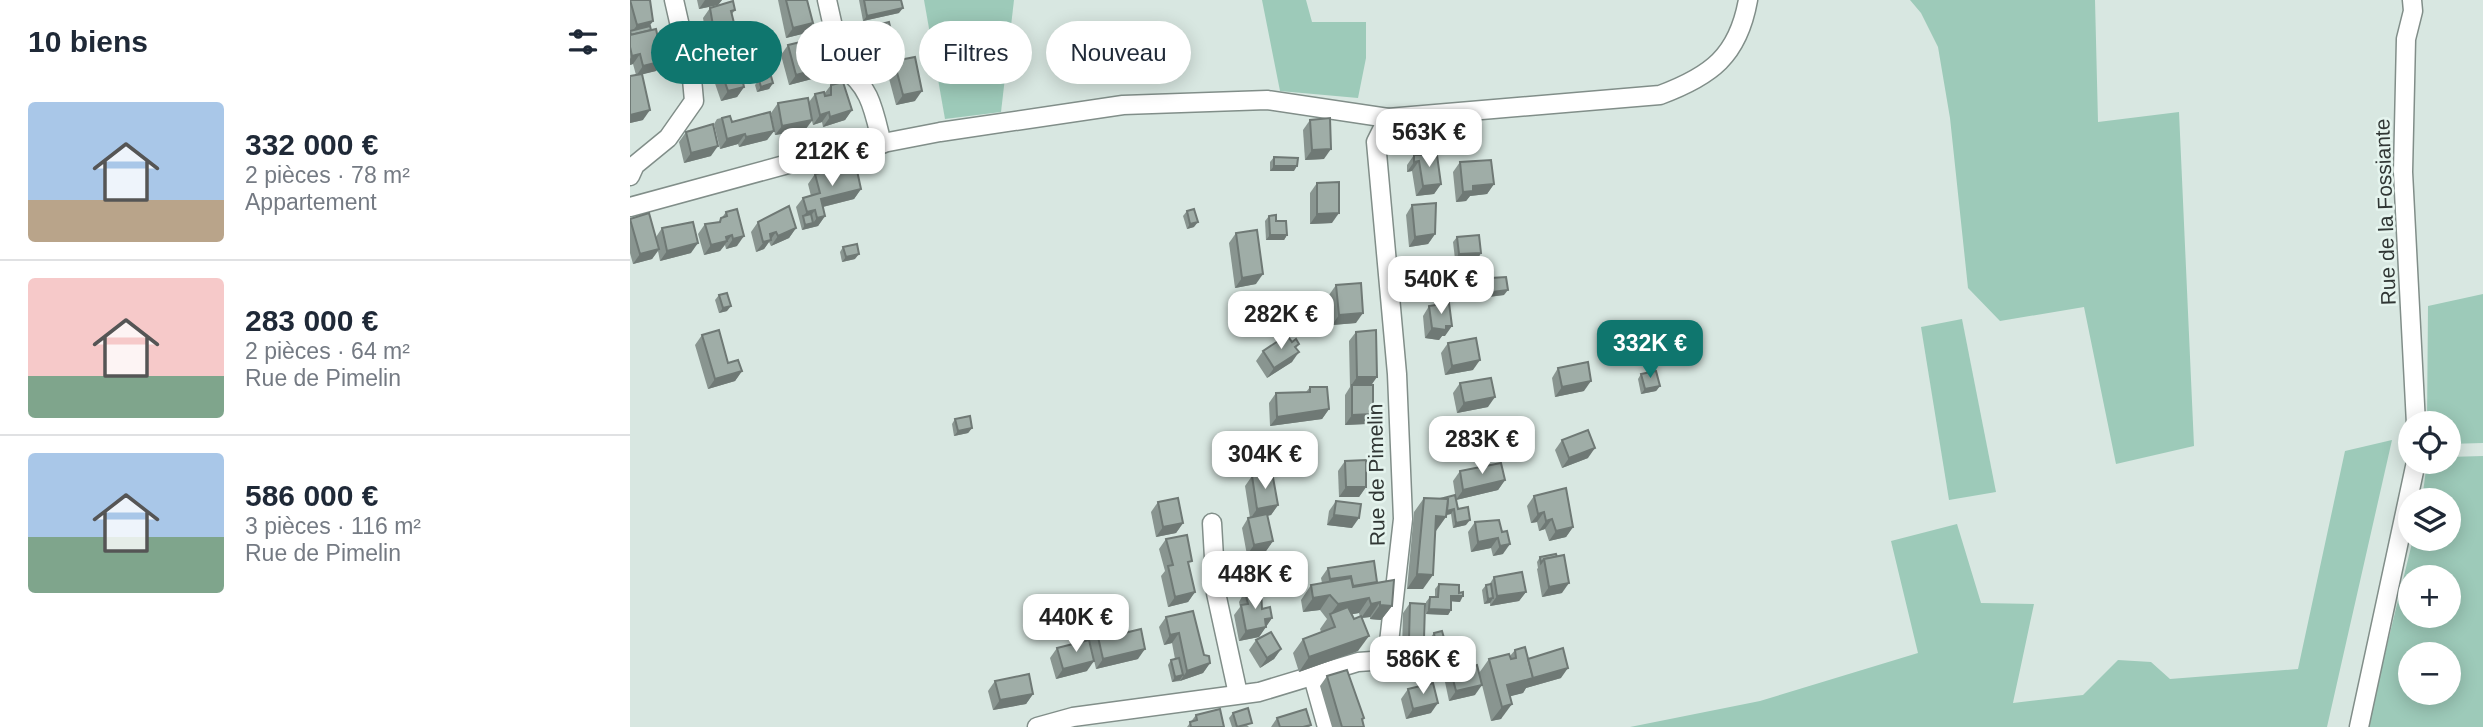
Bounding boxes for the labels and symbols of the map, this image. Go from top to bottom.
pin: 563K € [1372,110,1486,169]
street label: Rue de la Fossiante [2370,118,2400,306]
pin: 212K € [775,128,889,188]
pin: 540K € [1384,256,1498,316]
pin: 282K € [1224,292,1338,351]
pin: 332K € [1593,320,1707,380]
street label: Rue de Pimelin [1363,404,1389,546]
pin: 283K € [1425,416,1539,476]
pin: 304K € [1208,432,1322,491]
pin: 448K € [1198,552,1312,611]
pin: 440K € [1019,594,1133,654]
pin: 586K € [1366,636,1480,696]

